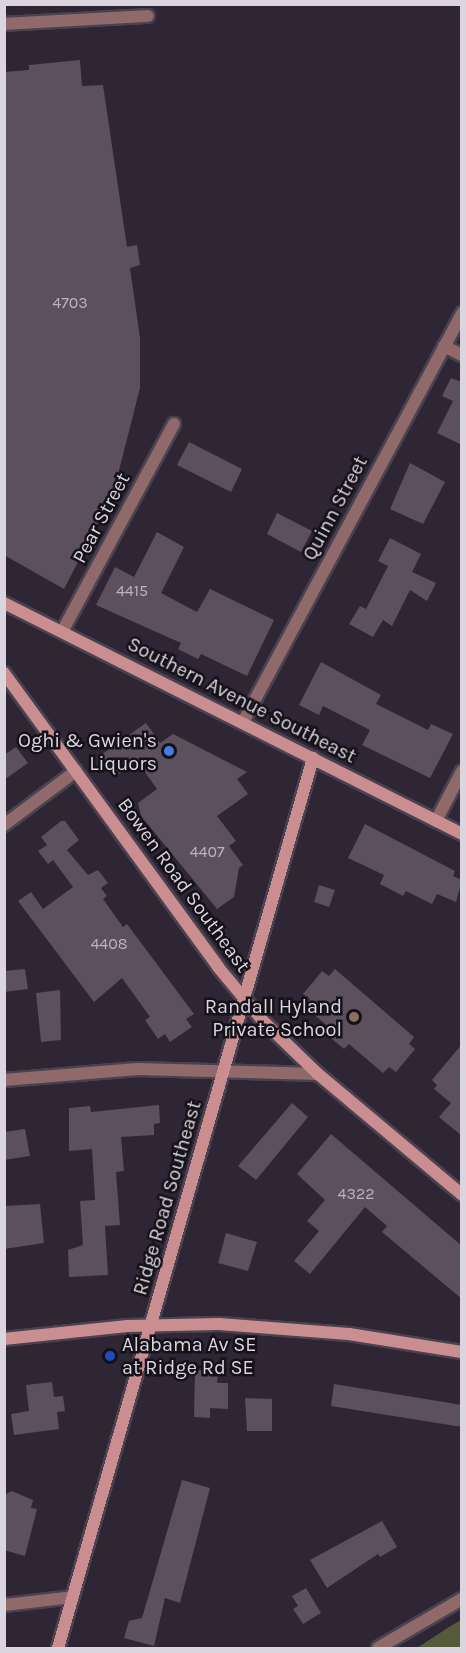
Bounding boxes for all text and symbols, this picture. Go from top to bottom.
house number: 4703 [52,293,88,313]
street label: Quinn Street [297,452,373,564]
street label: Pear Street [67,469,135,567]
house number: 4415 [116,581,148,601]
street label: Southern Avenue Southeast [124,632,360,768]
place label: Oghi & Gwien's Liquors [18,728,157,775]
marker: Oghi & Gwien's Liquors [162,744,176,758]
street label: Bowen Road Southeast [113,793,255,977]
house number: 4407 [190,842,224,862]
house number: 4408 [90,934,128,954]
place label: Randall Hyland Private School [205,994,342,1041]
marker: Randall Hyland Private School [347,1010,361,1024]
street label: Ridge Road Southeast [128,1098,206,1298]
house number: 4322 [338,1184,374,1204]
place label: Alabama Av SE at Ridge Rd SE [122,1332,257,1379]
marker: Alabama Av SE at Ridge Rd SE [103,1349,117,1363]

